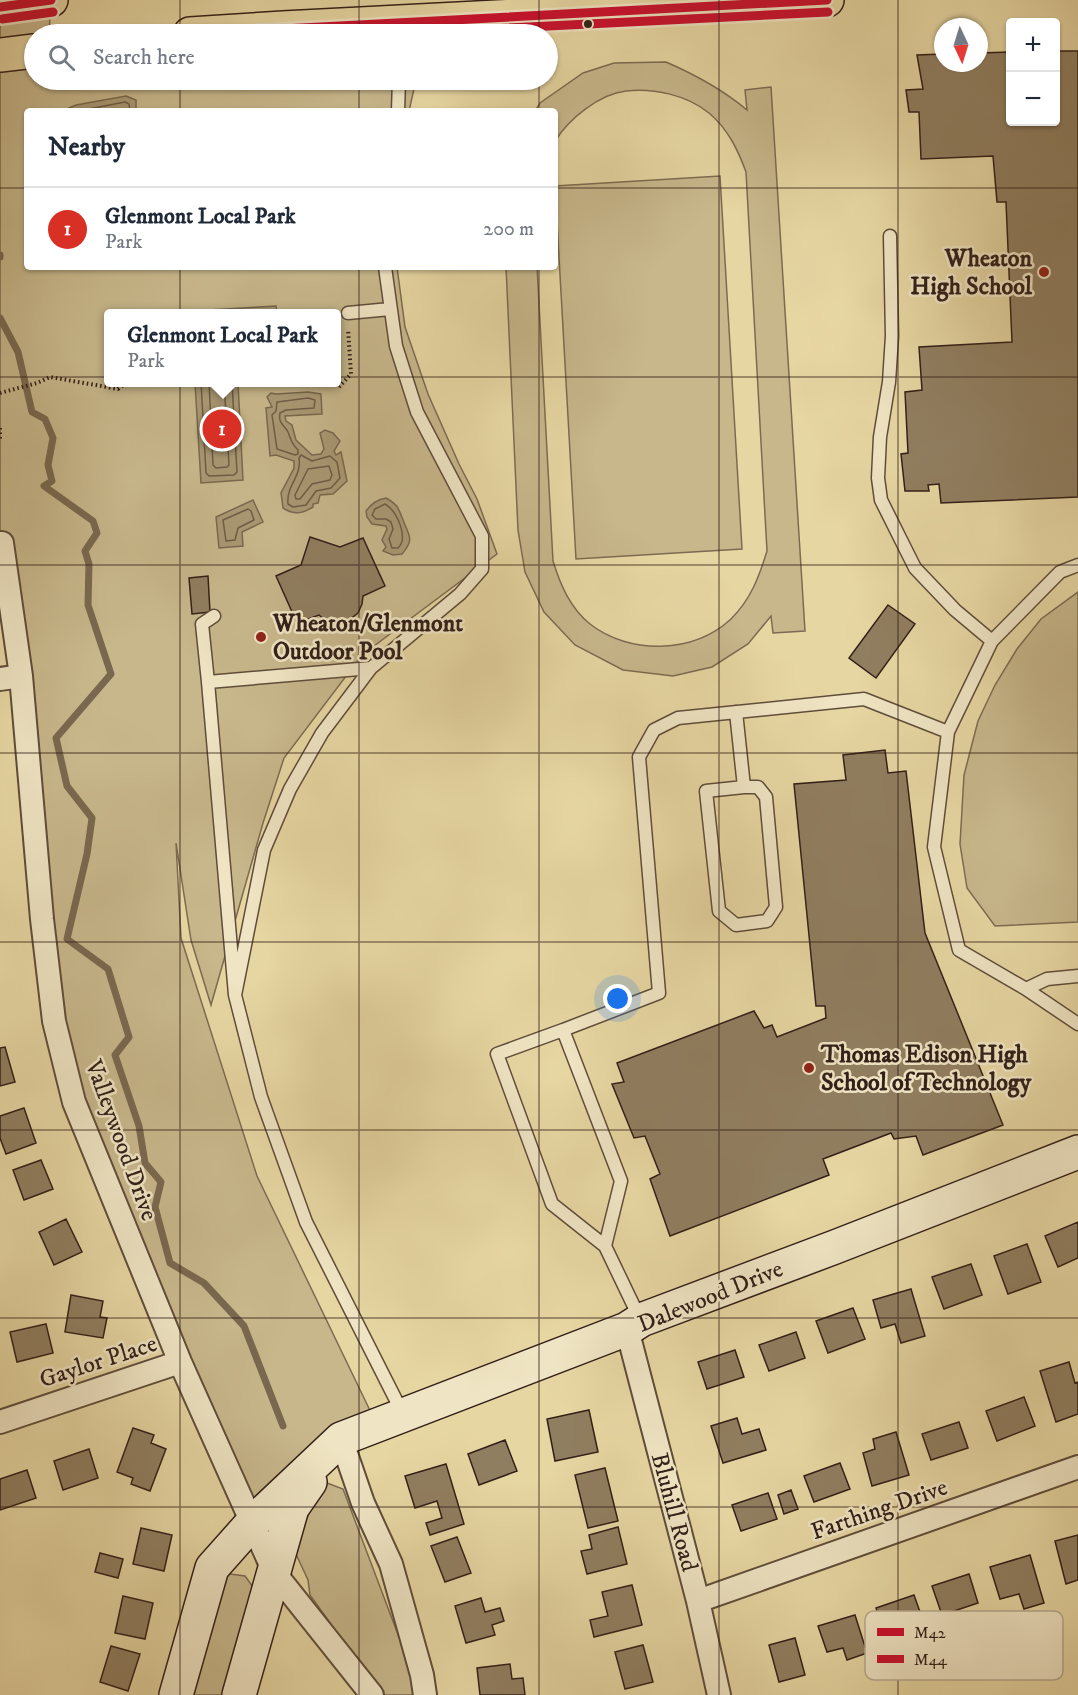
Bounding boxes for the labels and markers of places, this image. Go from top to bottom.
unlabelled marker [582,18,594,30]
place label: Wheaton High School [910,244,1033,302]
marker: Wheaton High School [1037,265,1051,279]
pin: 1 [202,406,242,452]
place label: Wheaton/Glenmont Outdoor Pool [272,609,463,667]
marker: Wheaton/Glenmont Outdoor Pool [254,630,268,644]
place label: Thomas Edison High School of Technology [820,1040,1032,1098]
marker: Thomas Edison High School of Technology [802,1061,816,1075]

